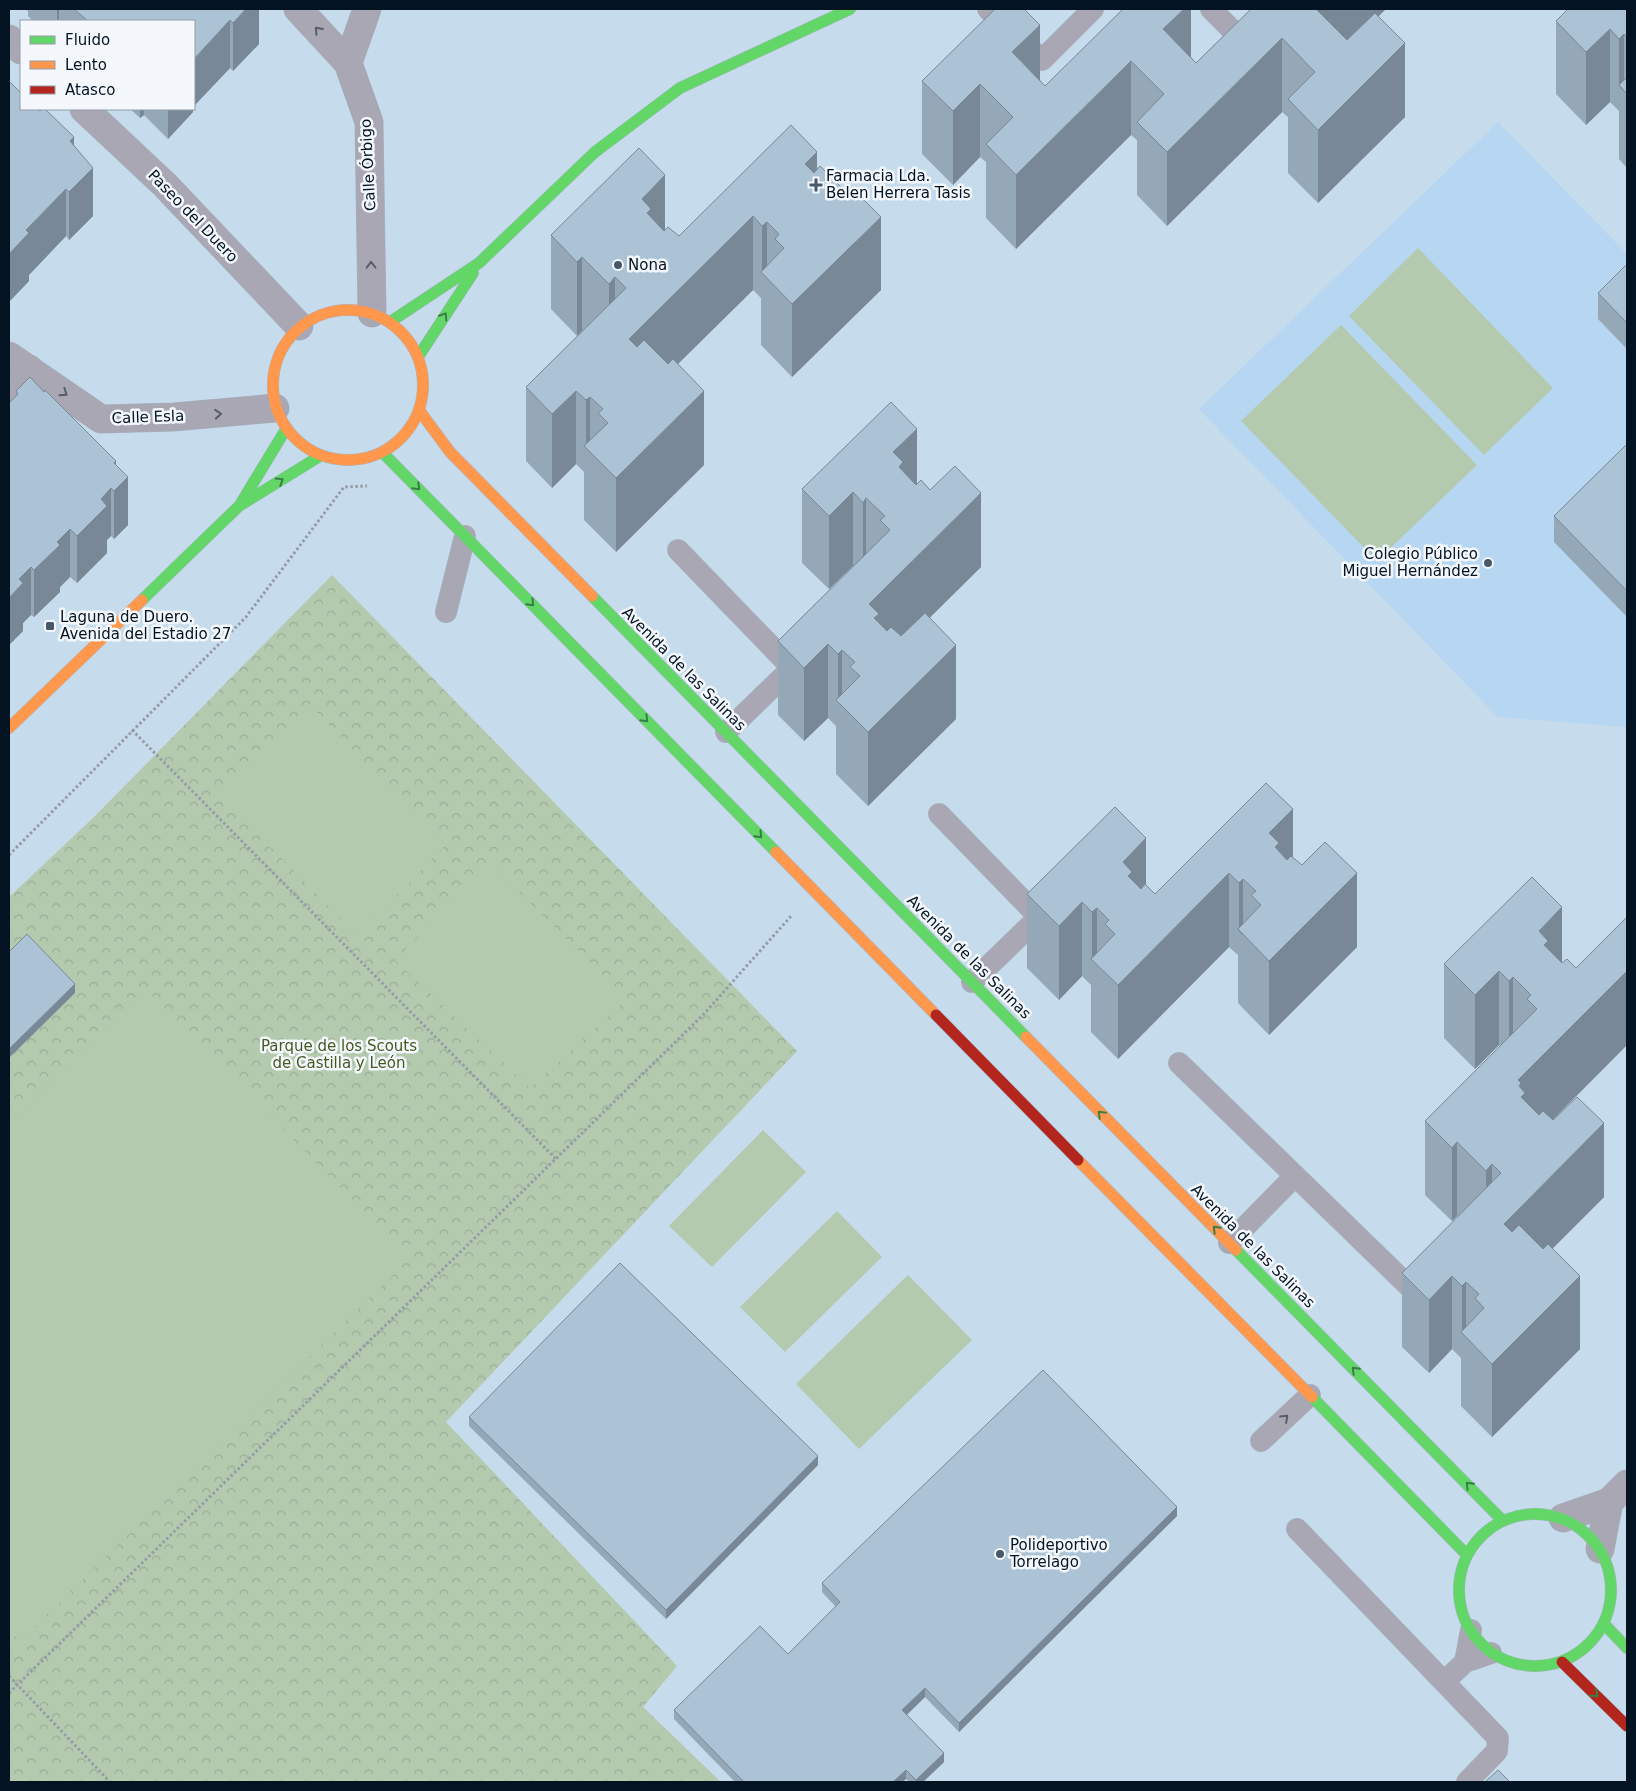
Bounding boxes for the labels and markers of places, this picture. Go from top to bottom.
place label: Farmacia Lda. Belen Herrera Tasis [826,167,971,202]
marker: Farmacia Lda. Belen Herrera Tasis [810,179,822,191]
place label: Nona [628,256,667,274]
marker: Nona [612,259,624,271]
place label: Colegio Público Miguel Hernández [1342,545,1478,580]
marker: Colegio Público Miguel Hernández [1482,557,1494,569]
place label: Laguna de Duero. Avenida del Estadio 27 [60,608,231,643]
marker: Laguna de Duero. Avenida del Estadio 27 [44,620,56,632]
place label: Polideportivo Torrelago [1009,1536,1108,1571]
marker: Polideportivo Torrelago [994,1548,1006,1560]

